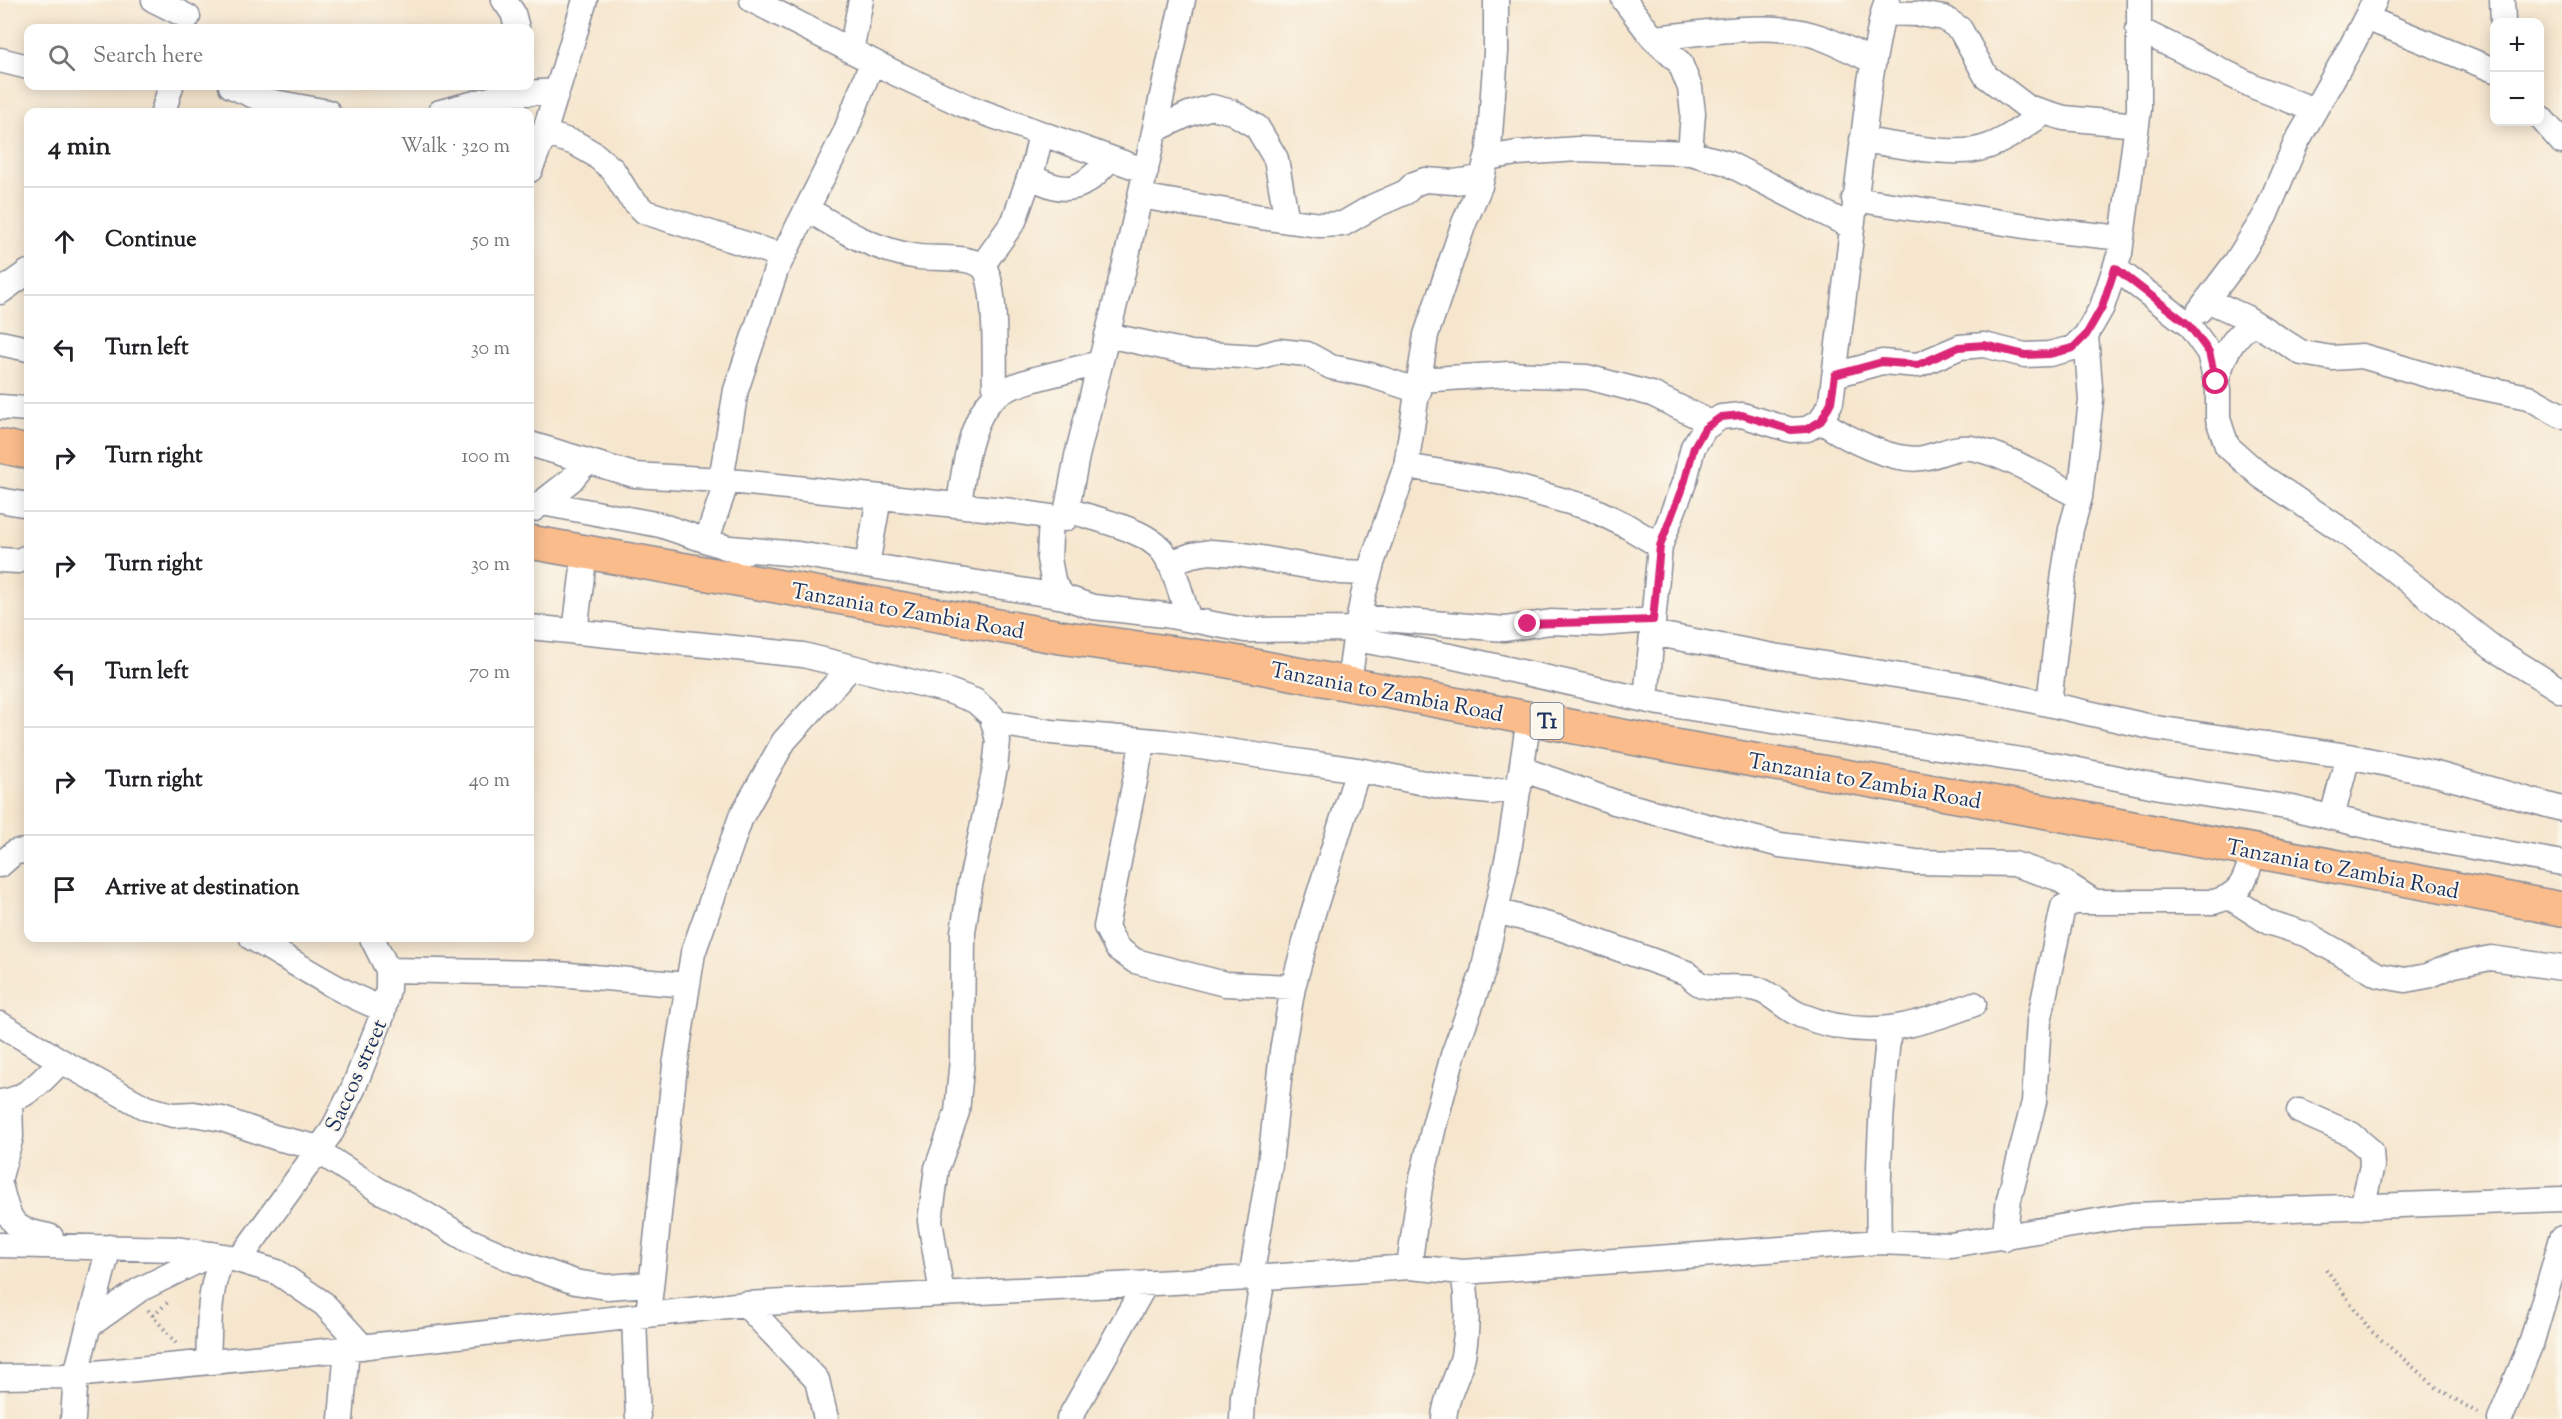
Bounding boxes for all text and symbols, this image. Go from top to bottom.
map controls [2490,18,2544,126]
button: + [2490,18,2544,72]
search box [24,24,534,90]
icon: search [45,41,78,74]
text: Search here [93,41,203,73]
button: − [2490,72,2544,126]
text: 4 min [48,129,111,166]
text: Walk · 320 m [401,133,510,162]
icon: ahead [48,225,81,258]
text: Continue [105,225,196,257]
text: 50 m [472,227,510,256]
icon: left [48,333,81,366]
text: Turn left [105,333,188,365]
text: 30 m [471,335,510,364]
route start [2202,368,2228,394]
icon: right [48,441,81,474]
text: Turn right [105,441,202,473]
text: 100 m [461,443,510,472]
icon: right [48,549,81,582]
text: Turn right [105,549,202,581]
text: 30 m [471,551,510,580]
street label: Tanzania to Zambia Road [788,577,1027,649]
route end [1514,610,1540,636]
street label: Tanzania to Zambia Road [1267,656,1506,732]
icon: left [48,657,81,690]
text: Turn left [105,657,188,689]
text: 70 m [469,659,510,688]
road number: T1 [1530,703,1564,739]
street label: Tanzania to Zambia Road [1745,747,1984,819]
icon: right [48,765,81,798]
text: Turn right [105,765,202,797]
text: 40 m [469,767,510,796]
street label: Tanzania to Zambia Road [2223,833,2462,909]
icon: arrive [48,873,81,906]
text: Arrive at destination [105,873,300,905]
street label: Saccos street [319,1014,397,1138]

